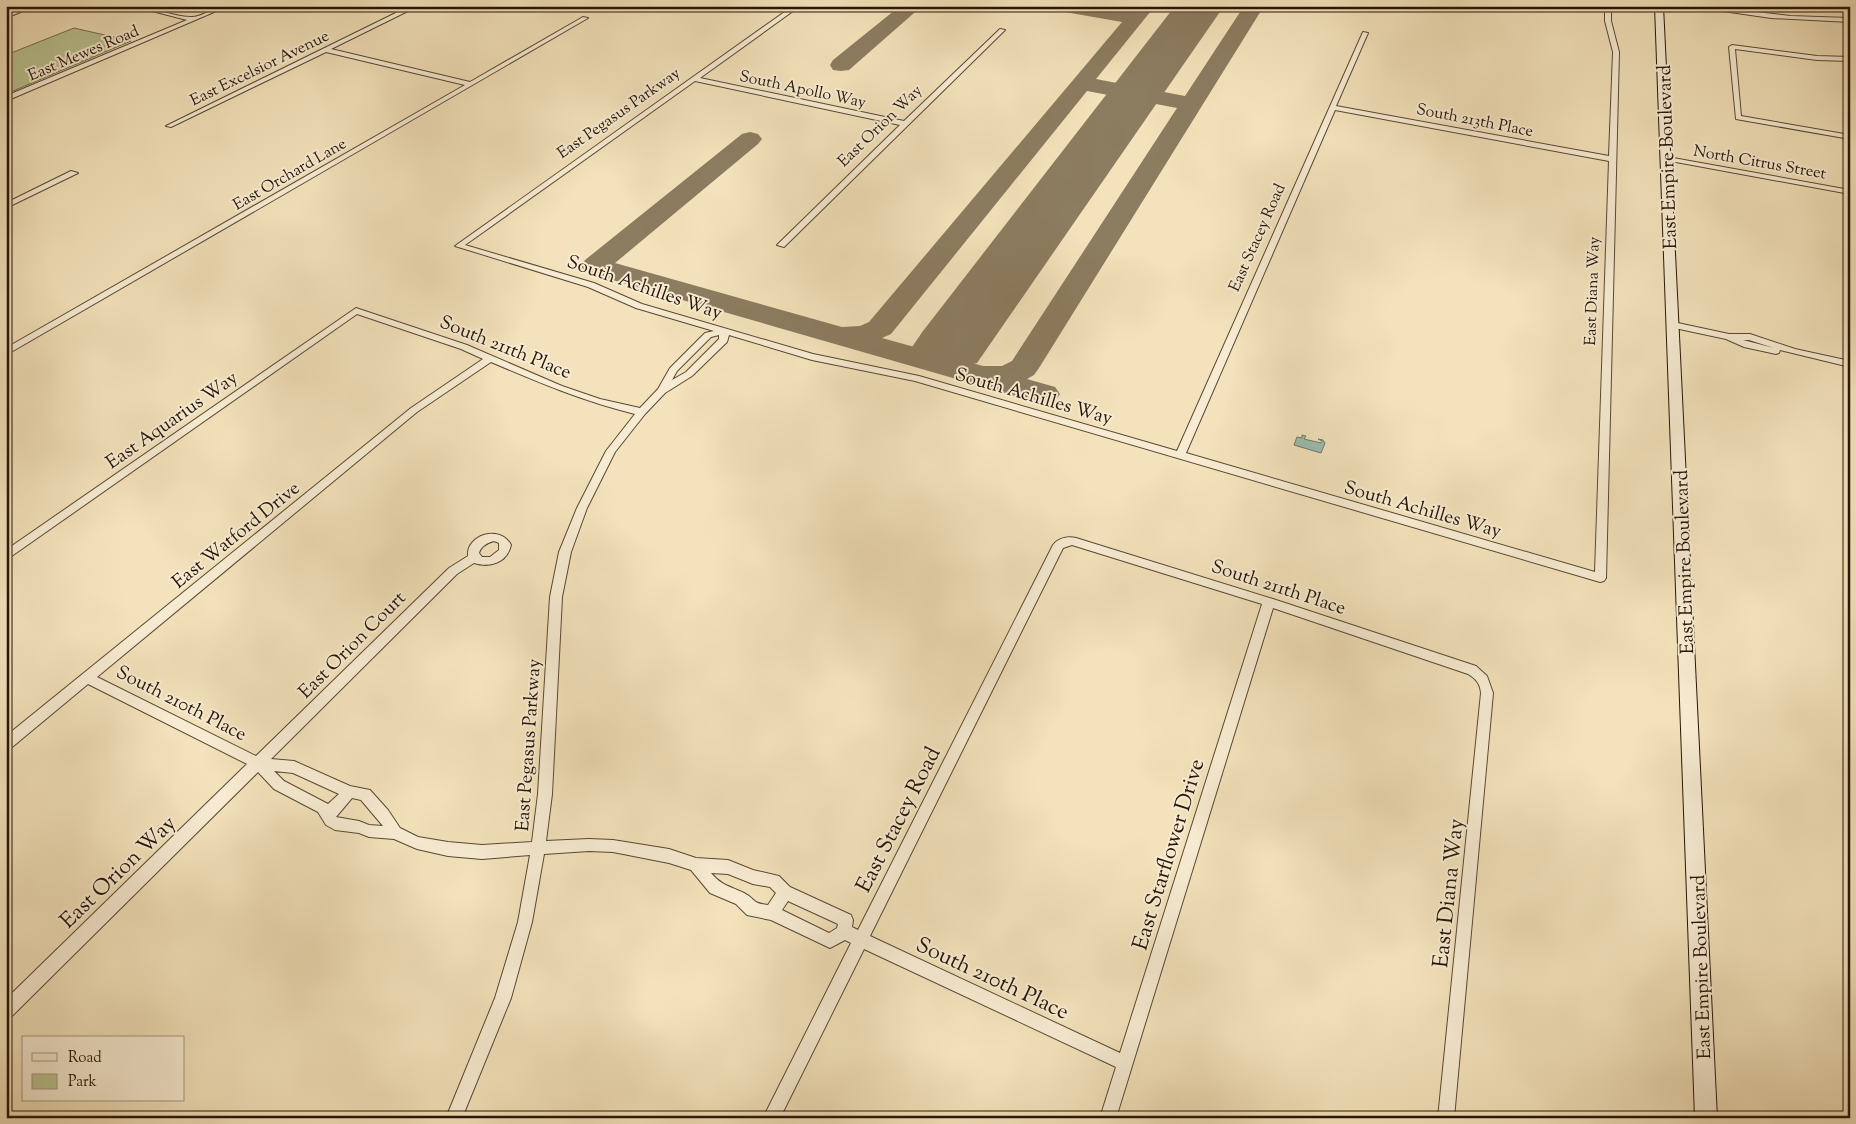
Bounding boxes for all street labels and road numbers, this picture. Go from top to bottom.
street label: East Mewes Road [25,21,143,88]
street label: East Excelsior Avenue [187,26,333,113]
street label: East Pegasus Parkway [553,63,686,165]
street label: East Empire Boulevard [1652,64,1685,250]
street label: South Apollo Way [737,66,868,115]
street label: East Orion Way [833,80,928,173]
street label: South 213th Place [1414,99,1535,144]
street label: East Orchard Lane [229,133,351,217]
street label: North Citrus Street [1691,140,1828,187]
street label: East Stacey Road [1224,180,1292,296]
street label: East Diana Way [1580,236,1607,346]
street label: South Achilles Way [563,249,726,328]
street label: South 211th Place [435,310,575,387]
street label: South Achilles Way [951,362,1116,433]
street label: East Aquarius Way [101,365,244,477]
street label: East Empire Boulevard [1669,469,1702,655]
street label: South Achilles Way [1340,475,1505,546]
street label: East Watford Drive [167,476,306,596]
street label: South 211th Place [1208,554,1349,623]
street label: East Orion Court [293,586,413,706]
street label: East Pegasus Parkway [510,657,549,832]
street label: South 210th Place [111,660,251,749]
street label: East Stacey Road [849,742,950,899]
street label: East Starflower Drive [1126,755,1214,954]
street label: East Orion Way [54,809,185,937]
street label: East Diana Way [1426,817,1474,970]
street label: East Empire Boulevard [1686,874,1719,1060]
street label: South 210th Place [910,930,1074,1029]

